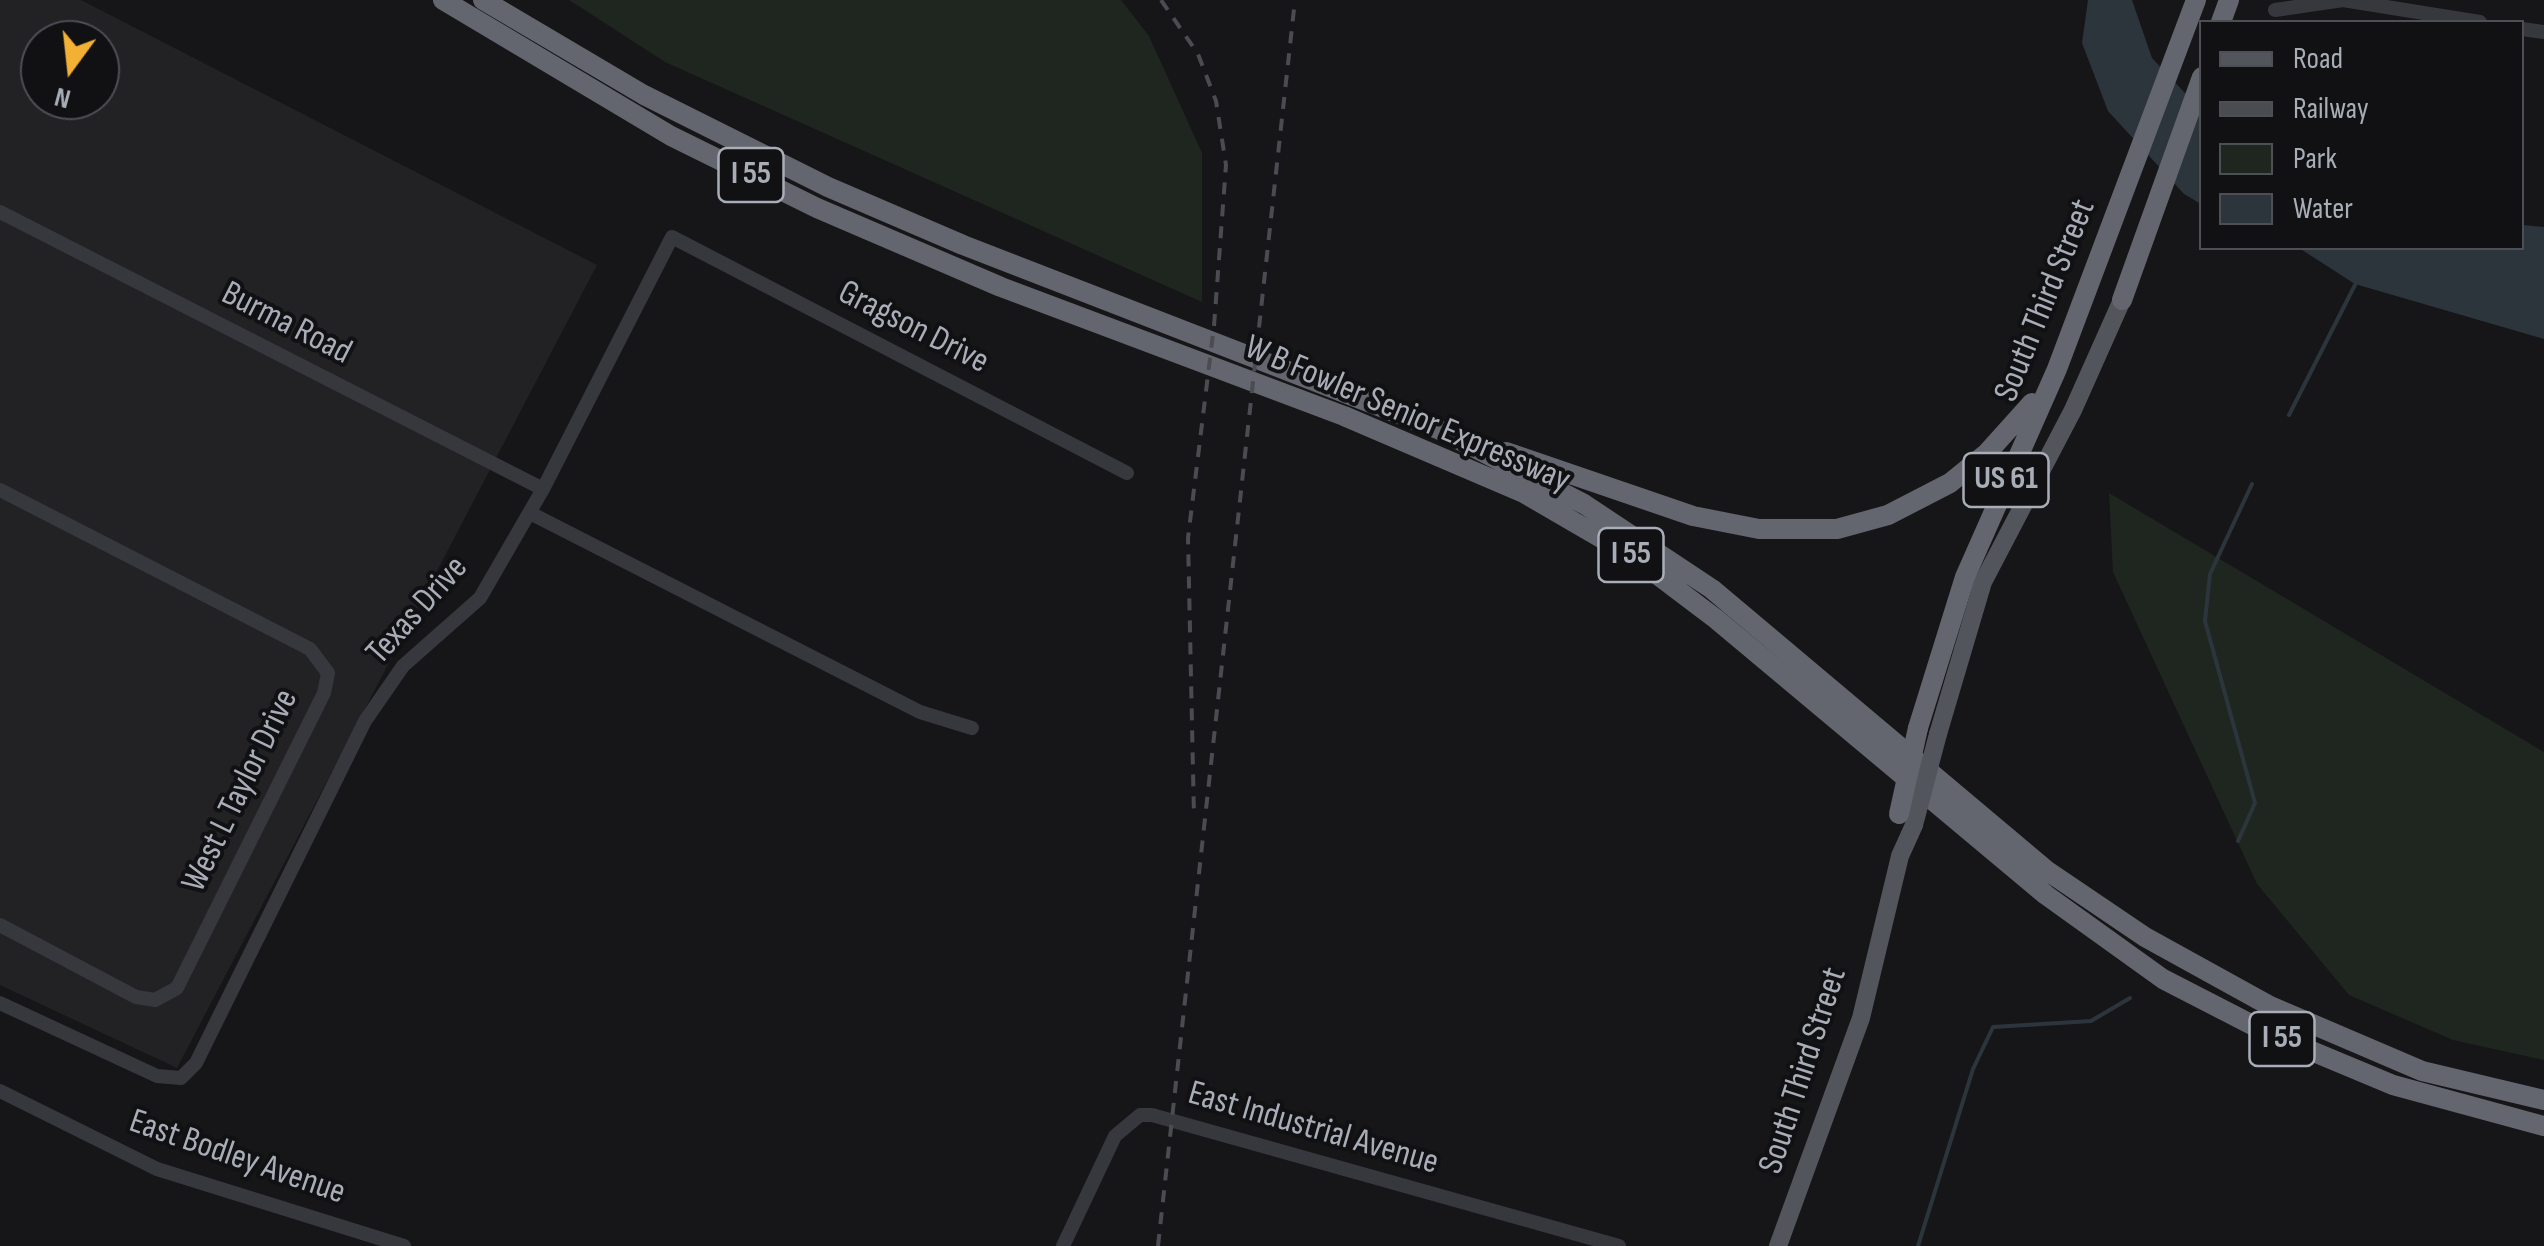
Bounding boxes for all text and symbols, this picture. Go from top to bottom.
north arrow [20,20,120,120]
legend [2199,20,2524,250]
text: Road [2293,41,2343,77]
text: N [51,80,74,115]
text: Railway [2293,91,2369,127]
text: Park [2293,141,2337,177]
road number: I 55 [718,148,784,202]
text: Water [2293,191,2353,227]
street label: South Third Street [1986,194,2106,408]
street label: Gragson Drive [831,272,995,384]
street label: Burma Road [214,273,358,375]
street label: W B Fowler Senior Expressway [1238,327,1576,503]
road number: US 61 [1964,453,2048,507]
road number: I 55 [1598,528,1664,582]
street label: Texas Drive [359,548,477,674]
street label: West L Taylor Drive [174,683,308,899]
street label: South Third Street [1751,963,1857,1179]
road number: I 55 [2250,1012,2314,1066]
street label: East Industrial Avenue [1183,1073,1443,1185]
street label: East Bodley Avenue [123,1101,351,1215]

